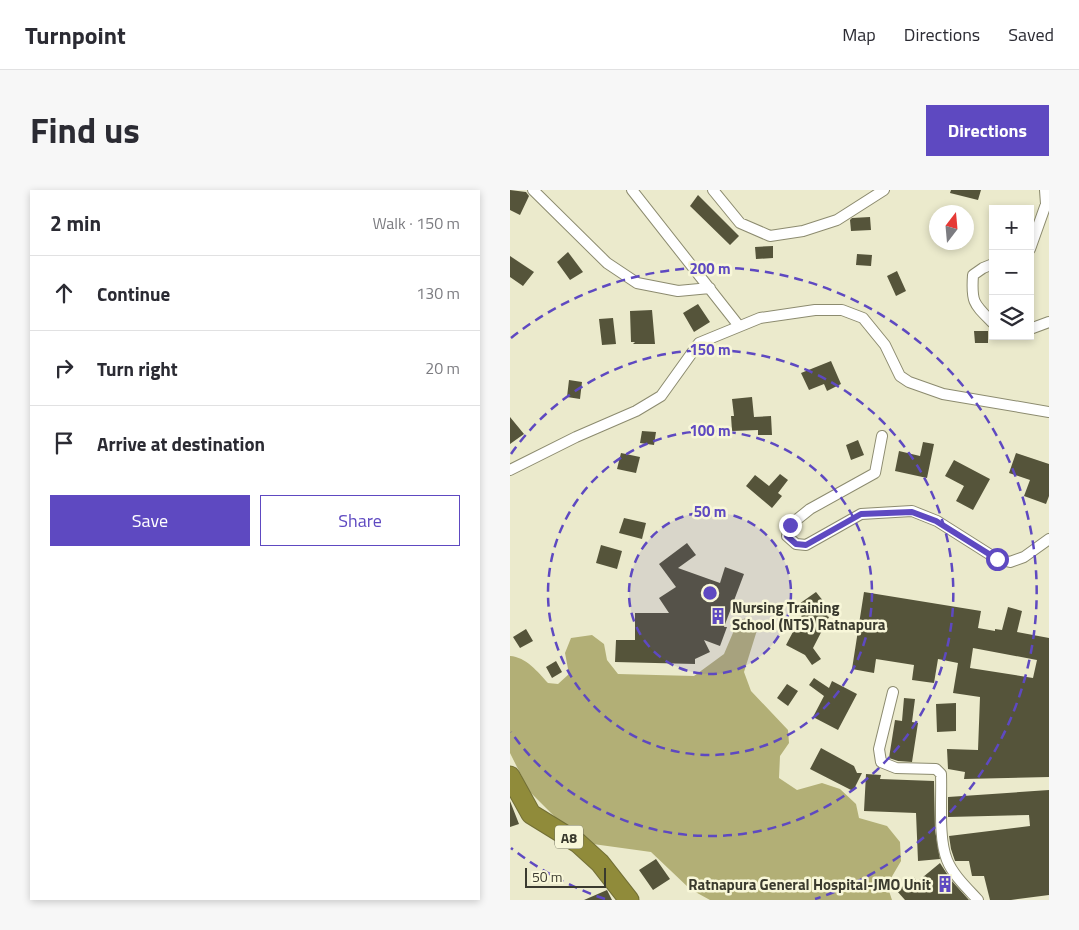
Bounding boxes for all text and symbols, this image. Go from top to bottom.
text: Turnpoint [25,17,126,53]
text: Map [842,21,876,48]
text: Directions [904,21,980,48]
text: Saved [1008,21,1054,48]
text: Find us [30,103,140,157]
button: Directions [926,105,1049,156]
north arrow [929,205,974,250]
map controls [989,205,1034,340]
button: + [989,205,1034,250]
text: 2 min [50,207,101,239]
text: Walk · 150 m [372,211,460,235]
button: − [989,250,1034,295]
text: 200 m [689,257,731,280]
icon: ahead [50,279,78,307]
text: Continue [97,279,170,308]
text: 130 m [416,281,460,305]
button: layers [989,295,1034,340]
text: 150 m [689,338,731,361]
icon: right [50,354,78,382]
text: Turn right [97,354,178,383]
text: 20 m [425,356,460,380]
text: 100 m [689,419,731,442]
icon: arrive [50,429,78,457]
text: Arrive at destination [97,429,265,458]
button: Save [50,495,250,546]
button: Share [260,495,460,546]
text: 50 m [694,500,726,523]
route end [779,514,802,537]
route start [986,548,1009,571]
centre of rings [701,584,719,602]
place label: Nursing Training School (NTS) Ratnapura [732,596,886,636]
building icon: Nursing Training School (NTS) Ratnapura [708,606,728,626]
road number: A8 [555,826,583,849]
scale bar [525,865,606,888]
text: 50 m [532,866,562,887]
place label: Ratnapura General Hospital-JMO Unit [688,873,932,896]
building icon: Ratnapura General Hospital-JMO Unit [935,874,955,894]

